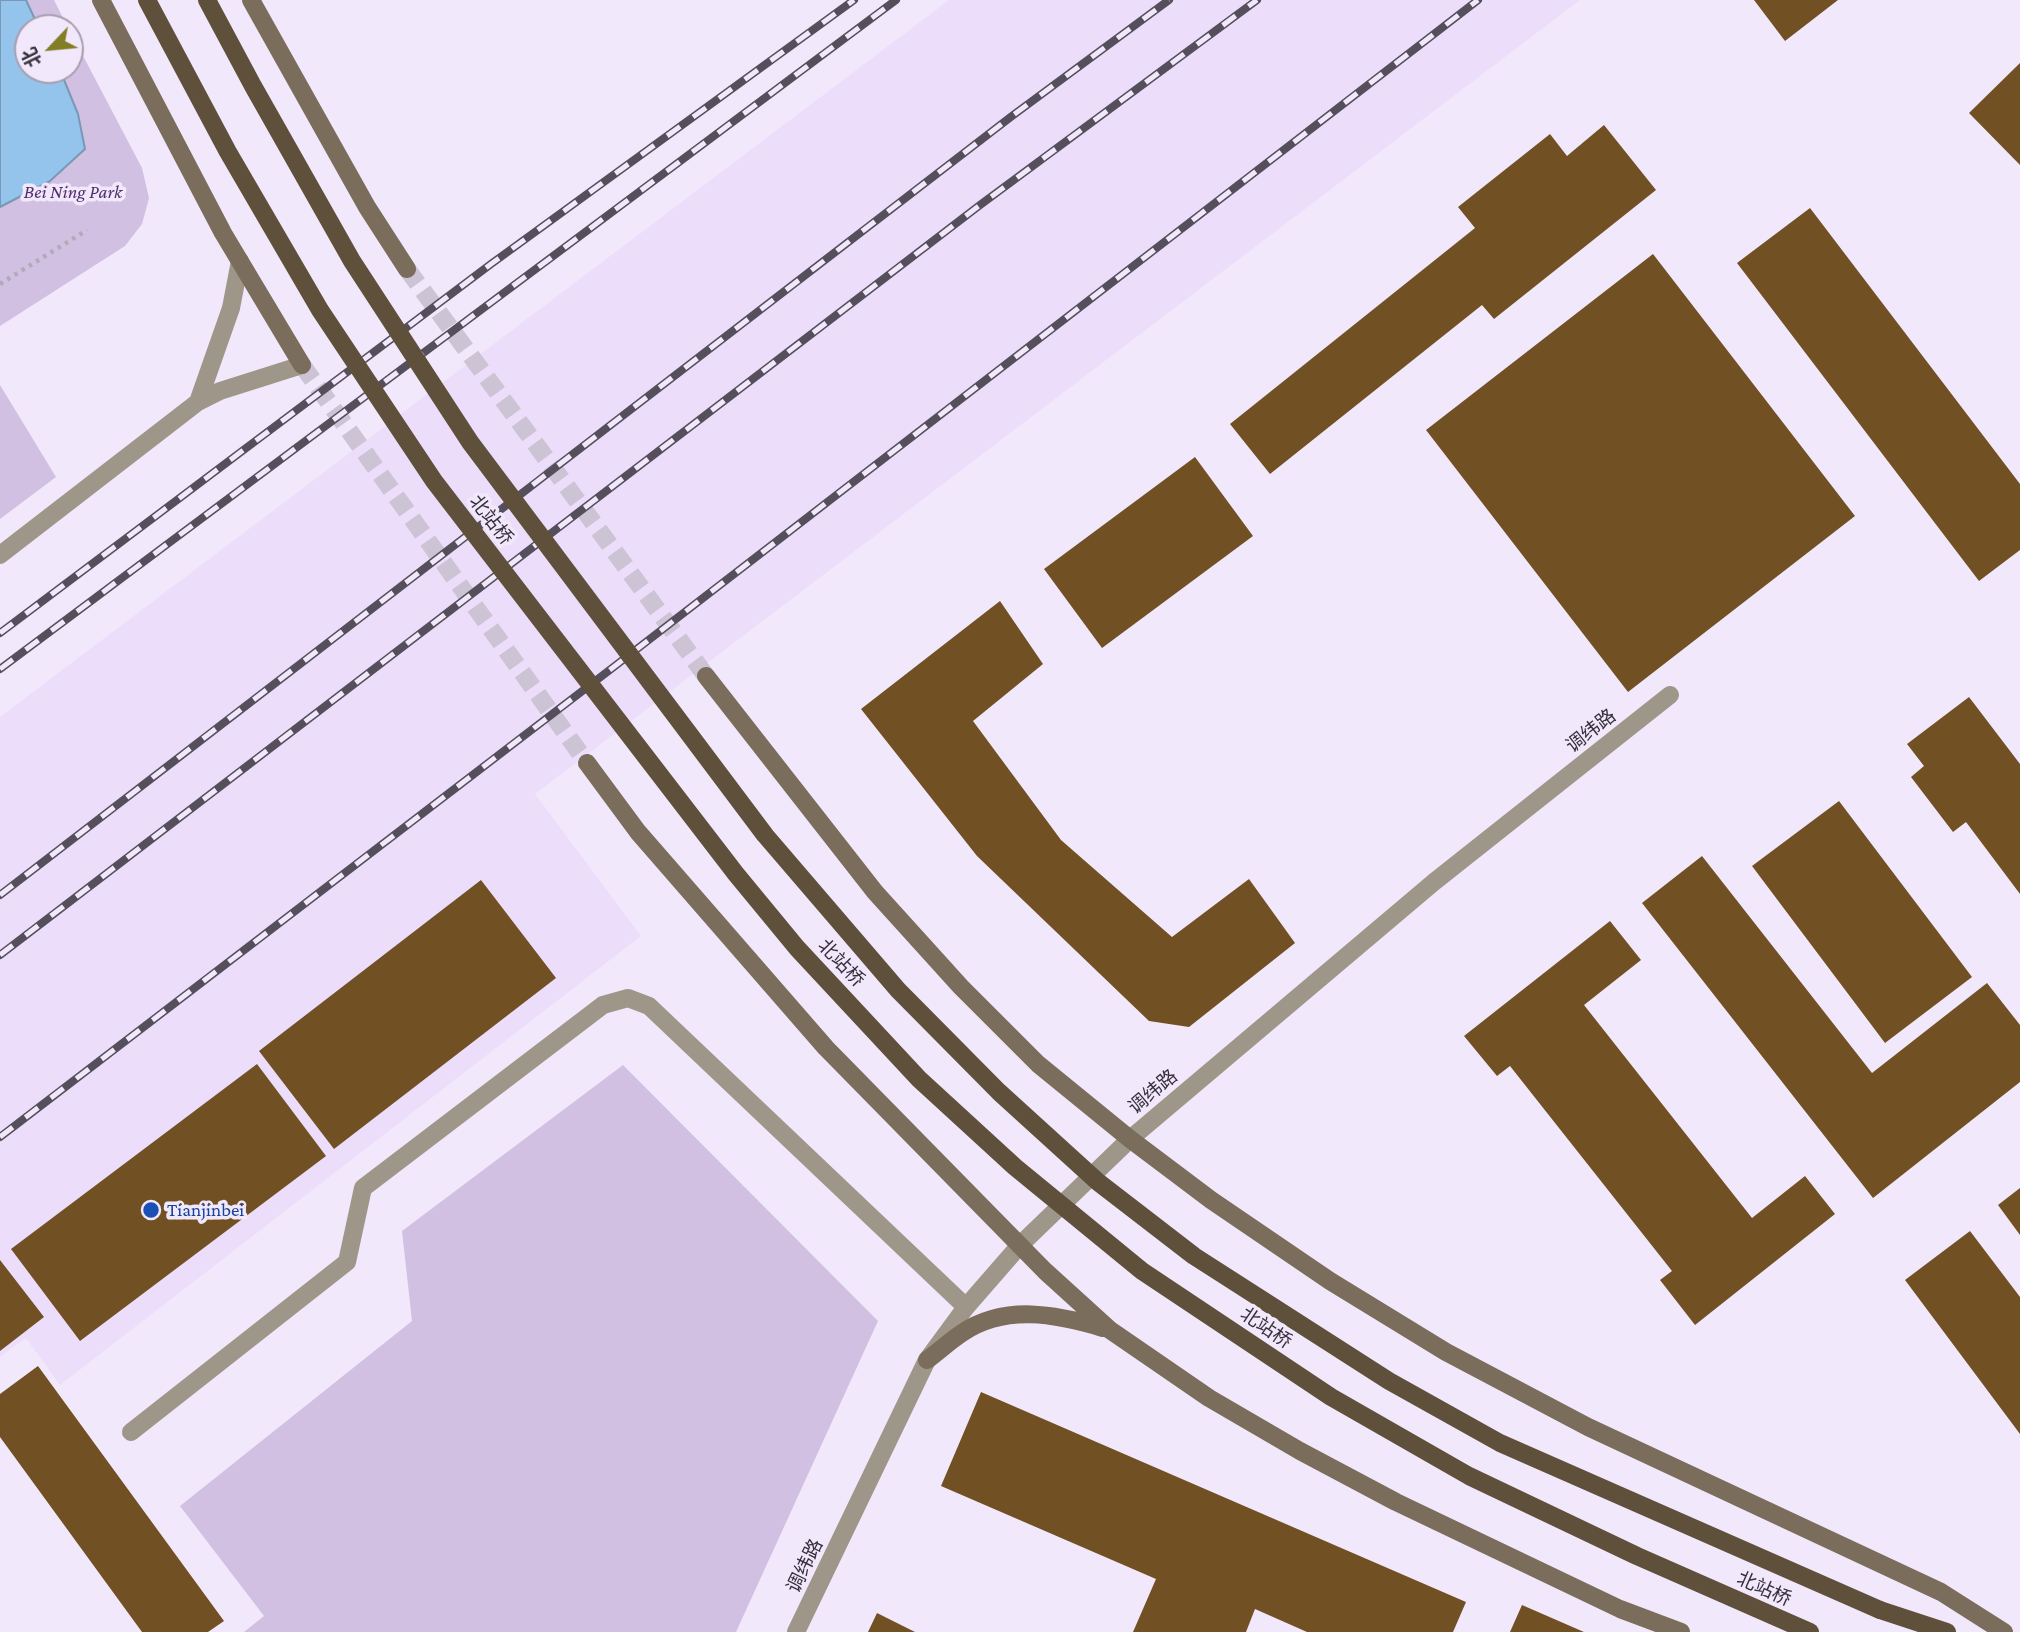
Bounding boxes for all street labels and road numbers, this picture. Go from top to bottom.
street label: 北站桥 [464,491,518,549]
street label: 调纬路 [1562,704,1620,758]
street label: 北站桥 [813,935,869,991]
street label: 调纬路 [1124,1065,1182,1119]
street label: 北站桥 [1236,1303,1296,1353]
street label: 调纬路 [782,1535,828,1597]
street label: 北站桥 [1733,1567,1795,1611]

